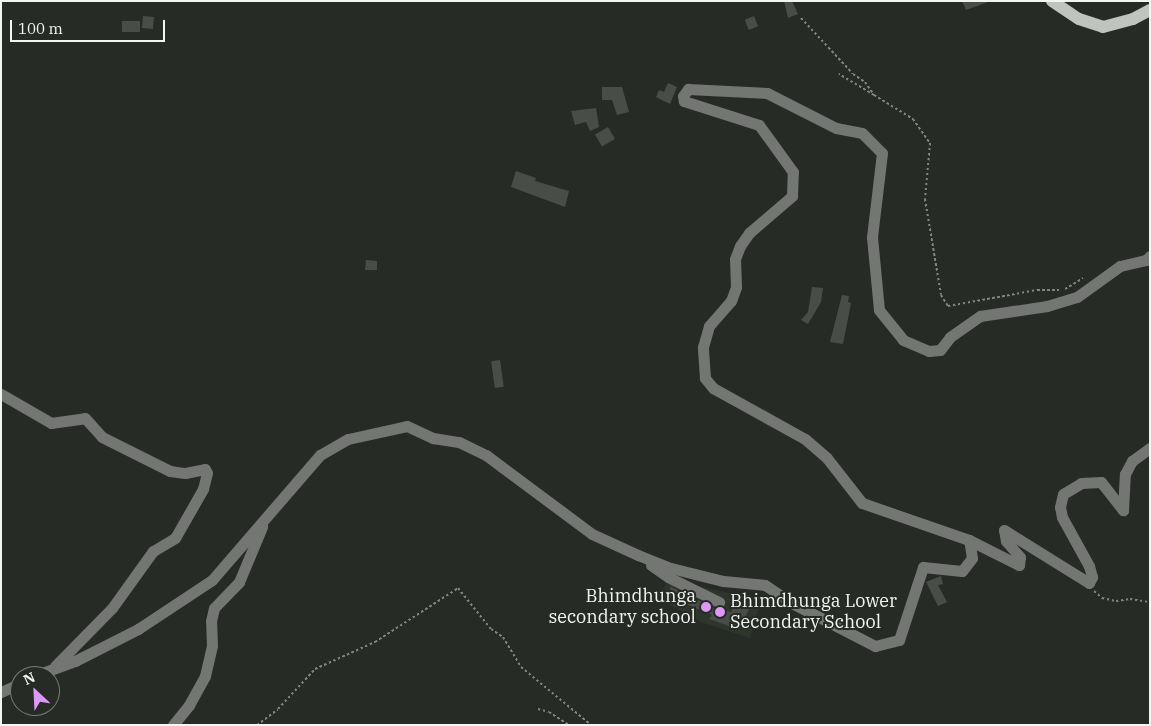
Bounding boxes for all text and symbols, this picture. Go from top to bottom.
scale bar [12,10,168,42]
text: 100 m [18,19,63,38]
place label: Bhimdhunga secondary school [549,586,696,628]
place label: Bhimdhunga Lower Secondary School [730,591,897,634]
marker: Bhimdhunga secondary school [700,601,712,613]
marker: Bhimdhunga Lower Secondary School [714,606,726,618]
north arrow [10,666,60,716]
text: N [20,668,38,689]

